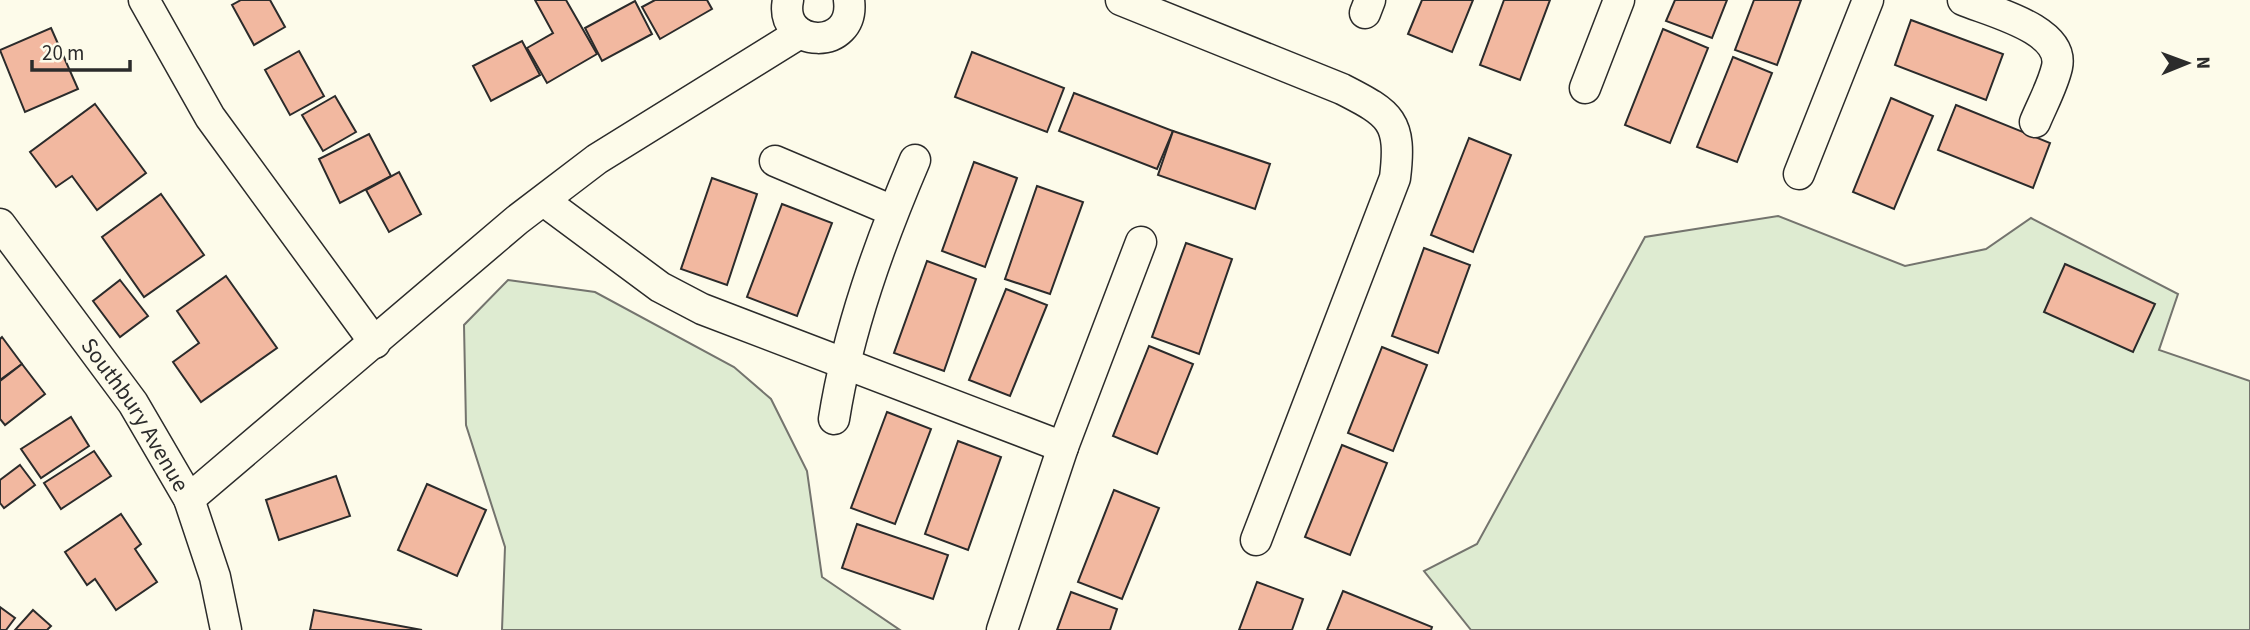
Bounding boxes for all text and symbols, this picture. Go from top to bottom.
scale bar [32,28,130,72]
north arrow [2152,28,2222,98]
text: 20 m [42,38,84,68]
text: N [2189,56,2216,69]
street label: Southbury Avenue [73,331,197,498]

